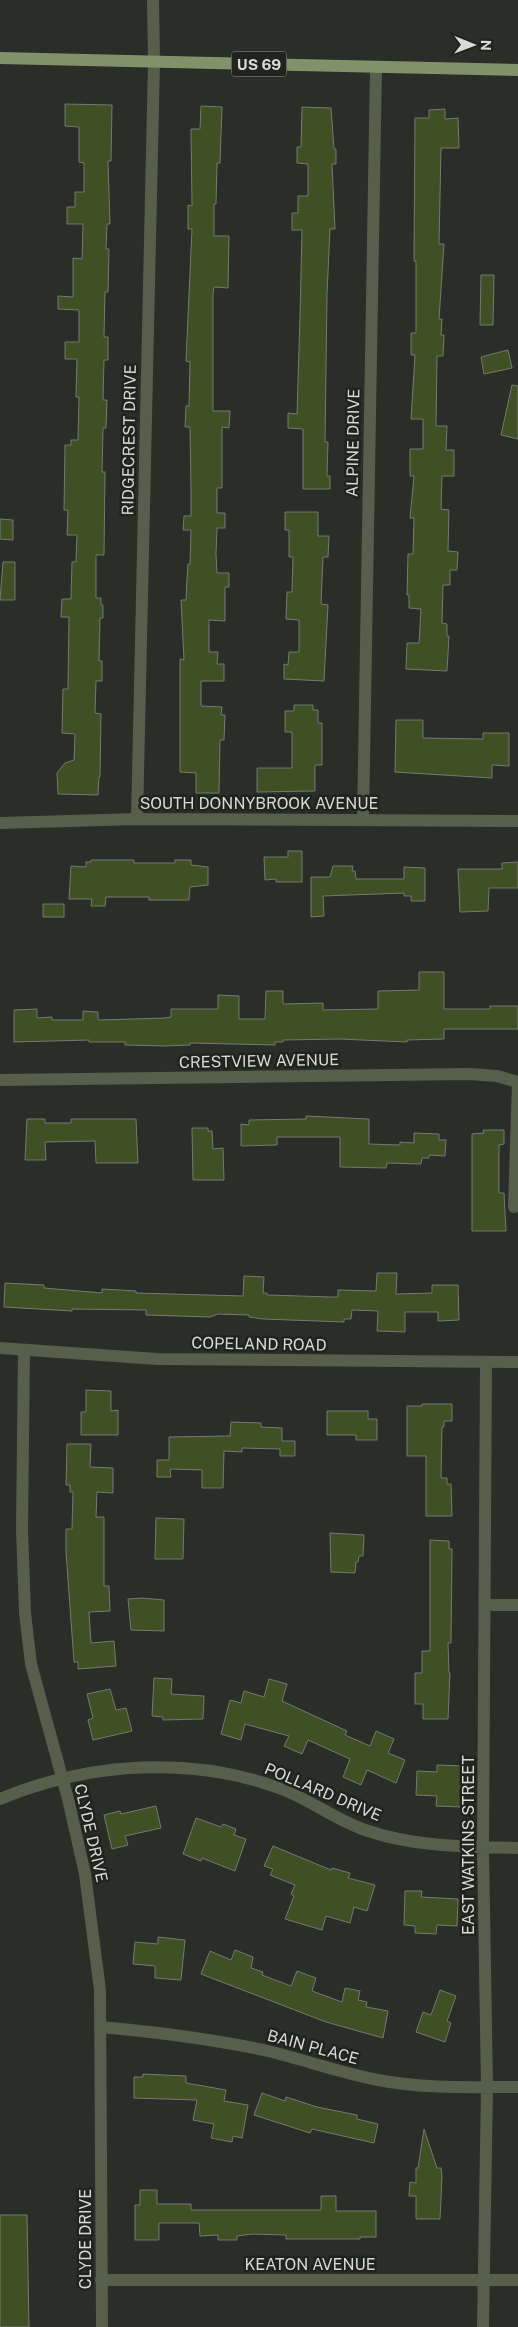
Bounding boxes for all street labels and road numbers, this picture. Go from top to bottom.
road number: US 69 [232,52,286,76]
street label: RIDGECREST DRIVE [118,364,140,516]
street label: ALPINE DRIVE [343,389,363,497]
street label: SOUTH DONNYBROOK AVENUE [140,794,378,813]
street label: CRESTVIEW AVENUE [179,1050,339,1072]
street label: COPELAND ROAD [191,1333,327,1355]
street label: EAST WATKINS STREET [459,1755,478,1935]
street label: POLLARD DRIVE [262,1759,384,1825]
street label: CLYDE DRIVE [70,1782,112,1884]
street label: BAIN PLACE [265,2026,361,2068]
street label: CLYDE DRIVE [76,2189,95,2289]
street label: KEATON AVENUE [244,2255,376,2274]

